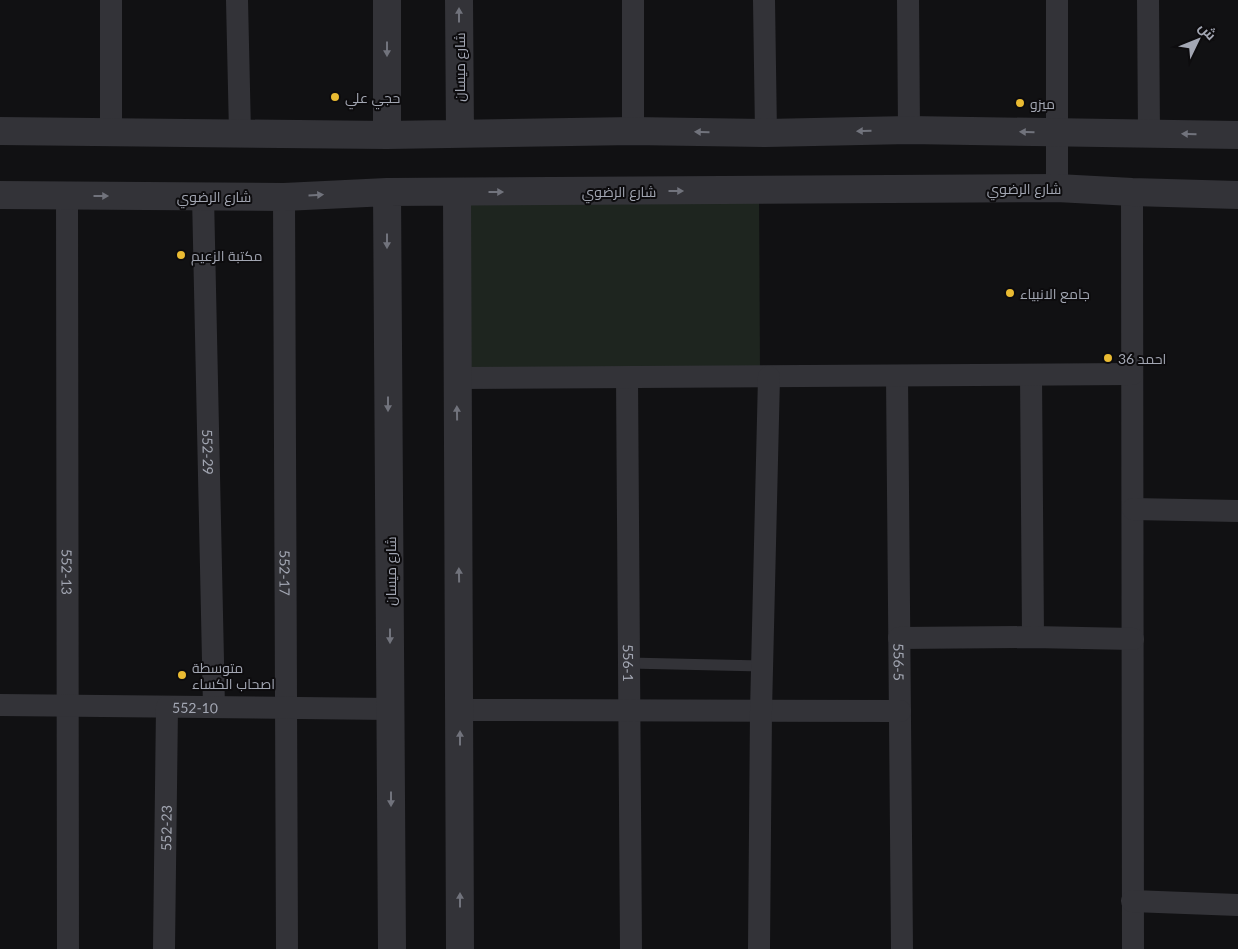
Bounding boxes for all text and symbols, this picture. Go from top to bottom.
one-way arrow [455,7,463,23]
north arrow [1173,15,1223,65]
text: ش [1195,18,1220,44]
street label: شارع ميسان [451,32,469,102]
one-way arrow [383,41,391,57]
place label: حجي علي [345,89,400,110]
marker: حجي علي [329,91,341,103]
place label: ميزو [1030,95,1055,112]
marker: ميزو [1014,97,1026,109]
one-way arrow [856,127,872,135]
one-way arrow [694,128,710,136]
one-way arrow [1019,128,1035,136]
one-way arrow [1181,130,1197,138]
street label: شارع الرضوي [987,180,1061,201]
street label: شارع الرضوي [582,183,656,204]
one-way arrow [668,187,684,195]
street label: شارع الرضوي [177,188,251,209]
one-way arrow [488,188,504,196]
one-way arrow [308,191,324,199]
one-way arrow [93,192,109,200]
one-way arrow [383,233,391,249]
place label: مكتبة الزعيم [191,247,263,266]
marker: مكتبة الزعيم [175,249,187,261]
place label: جامع الانبياء [1020,285,1090,303]
marker: جامع الانبياء [1004,287,1016,299]
place label: احمد 36 [1118,350,1166,367]
marker: احمد 36 [1102,352,1114,364]
one-way arrow [384,396,392,412]
one-way arrow [453,405,461,421]
street label: 552-29 [200,429,218,475]
street label: شارع ميسان [382,536,400,606]
street label: 552-13 [59,549,76,595]
street label: 552-17 [277,550,294,596]
one-way arrow [455,567,463,583]
one-way arrow [386,628,394,644]
street label: 556-5 [891,643,908,681]
street label: 556-1 [620,644,638,682]
place label: متوسطة اصحاب الكساء [192,659,275,692]
marker: متوسطة اصحاب الكساء [176,669,188,681]
street label: 552-10 [172,698,218,716]
one-way arrow [456,730,464,746]
one-way arrow [387,791,395,807]
street label: 552-23 [157,805,174,851]
one-way arrow [456,892,464,908]

